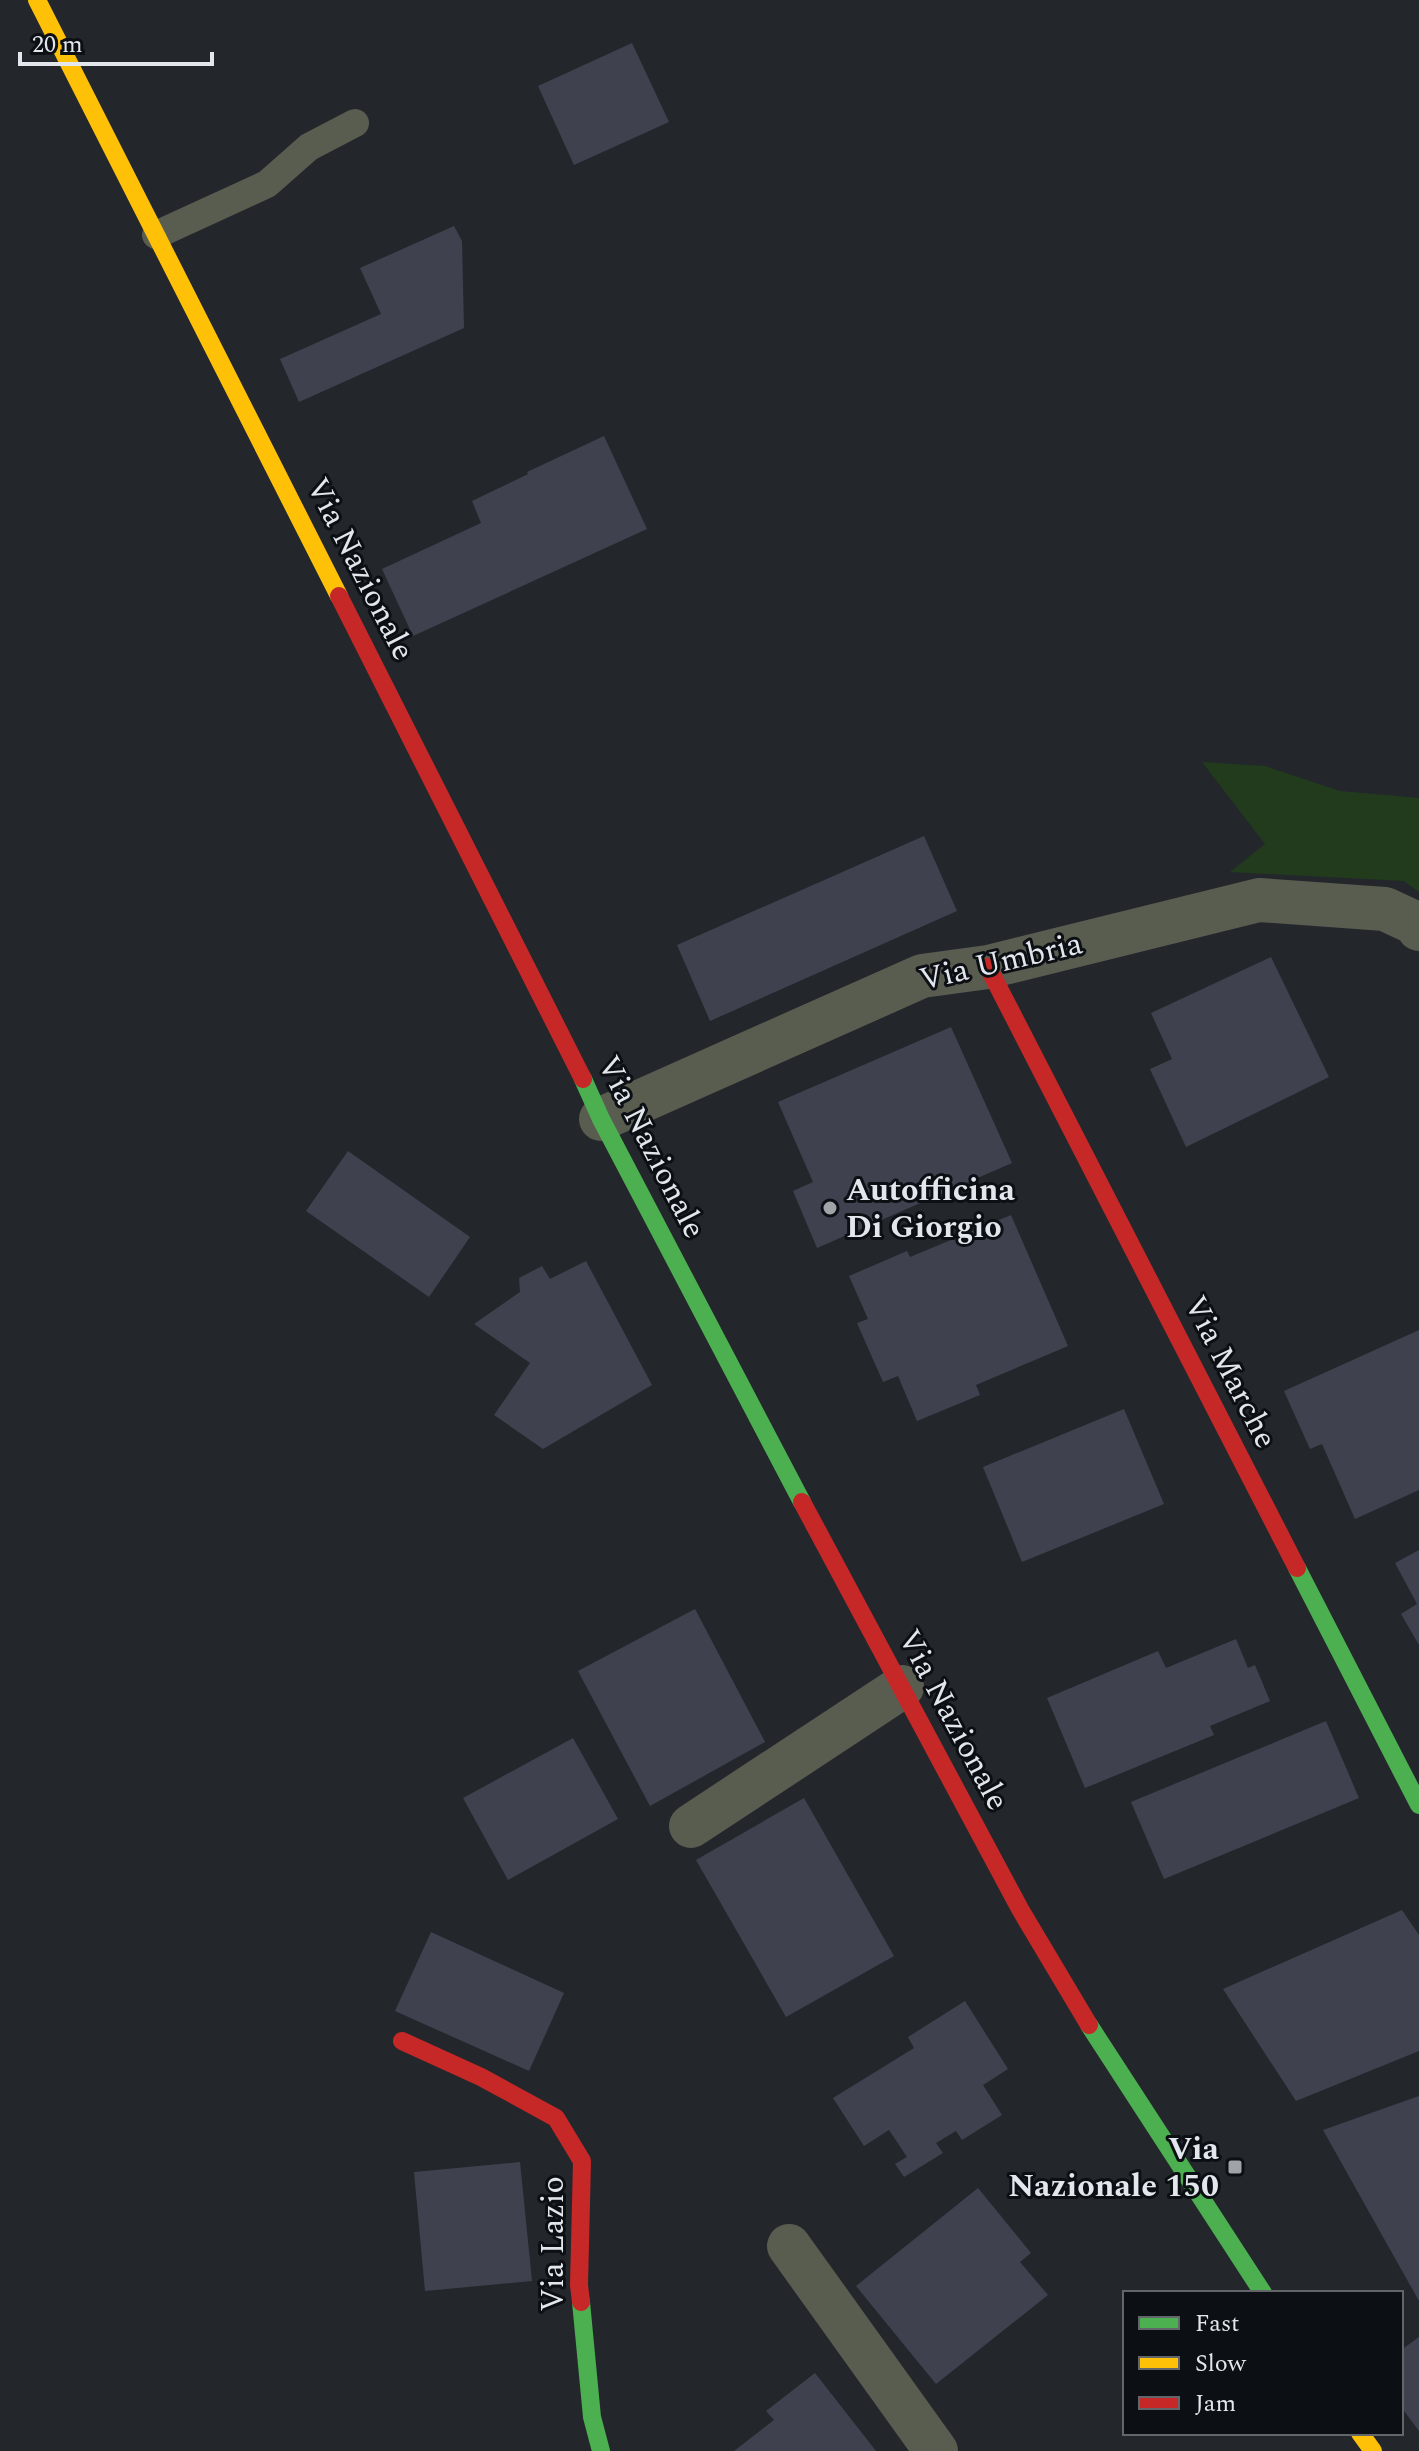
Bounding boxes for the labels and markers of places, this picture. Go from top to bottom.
place label: Autofficina Di Giorgio [846,1166,1016,1252]
marker: Autofficina Di Giorgio [821,1199,839,1217]
place label: Via Nazionale 150 [1008,2125,1220,2211]
marker: Via Nazionale 150 [1226,2158,1244,2176]

